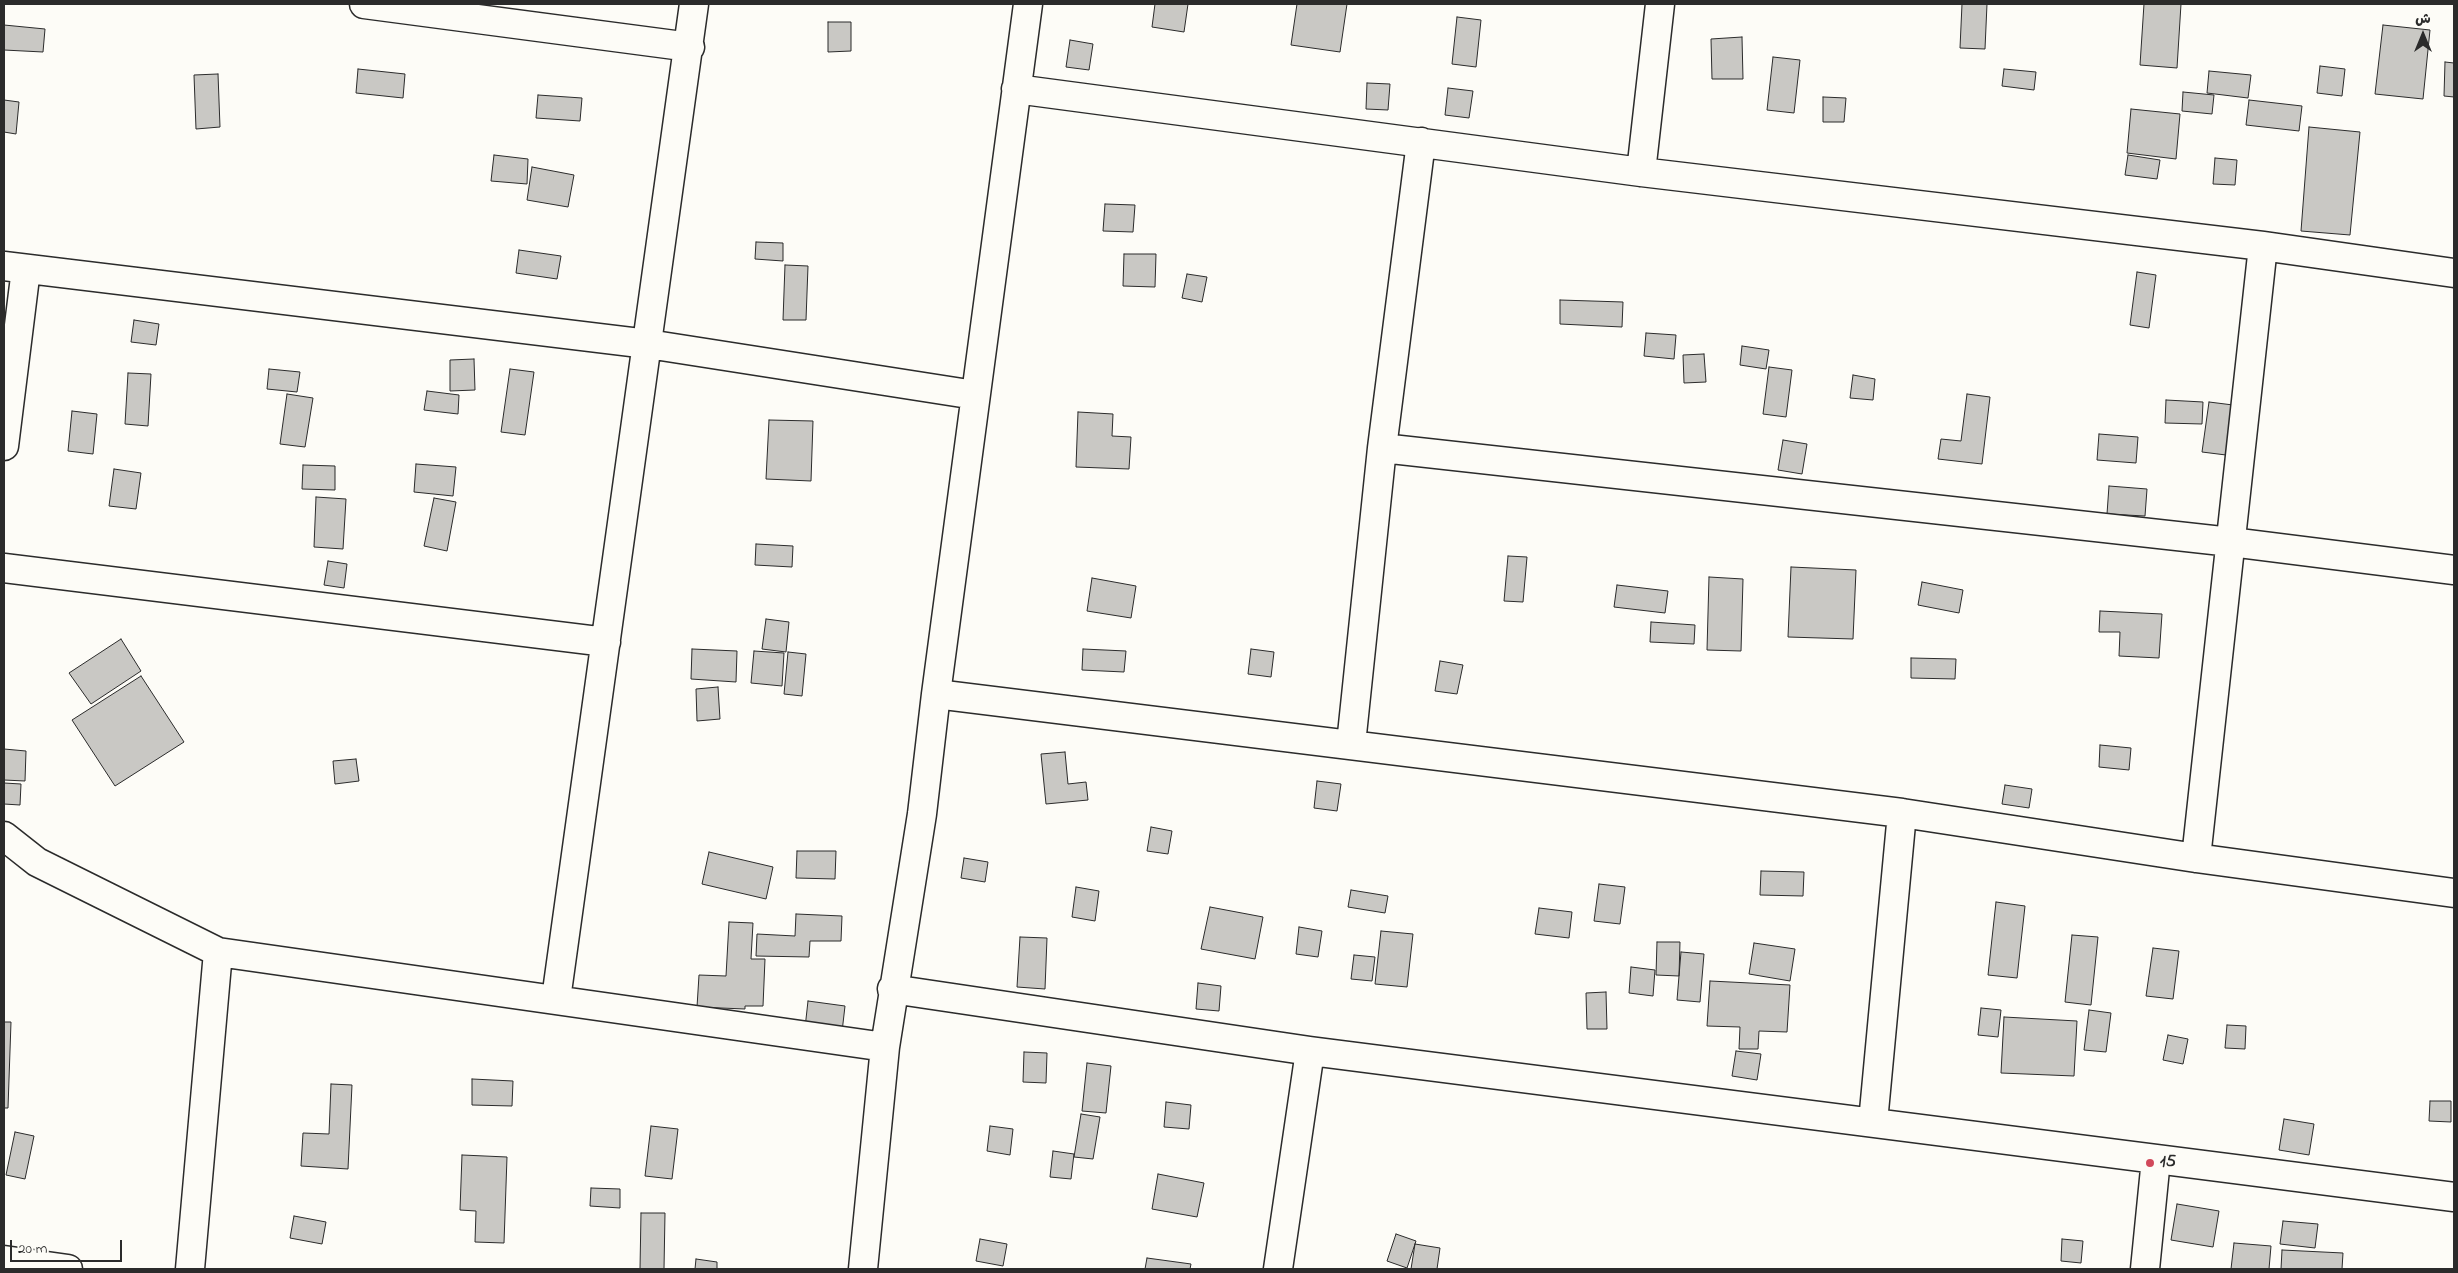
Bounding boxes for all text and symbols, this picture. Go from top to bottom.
text: ش [2415,9,2431,30]
north arrow [2398,10,2448,60]
place label: 15 [2160,1152,2176,1174]
marker: 15 [2144,1157,2156,1169]
scale bar [12,1230,125,1262]
text: 20 m [18,1238,47,1260]

